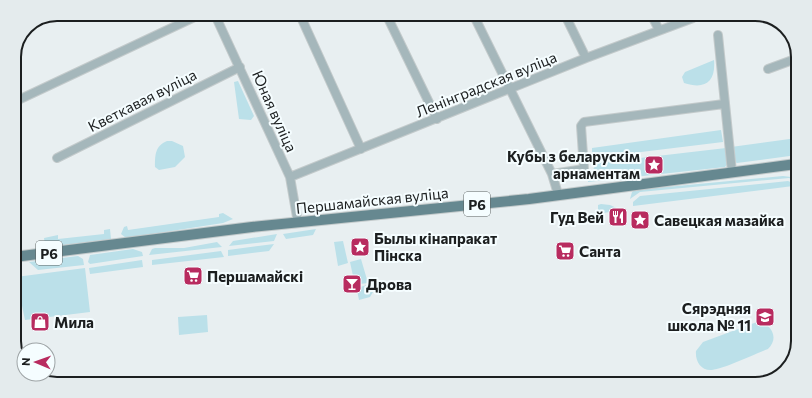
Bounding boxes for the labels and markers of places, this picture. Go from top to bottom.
place label: Кубы з беларускім арнаментам [507,147,640,182]
place icon: Кубы з беларускім арнаментам [643,154,665,176]
restaurant icon: Гуд Вей [607,206,629,228]
place label: Гуд Вей [550,208,604,226]
place icon: Савецкая мазайка [629,209,651,231]
place label: Савецкая мазайка [654,211,784,229]
place label: Былы кінапракат Пінска [374,229,497,264]
place icon: Былы кінапракат Пінска [349,236,371,258]
supermarket icon: Санта [554,240,576,262]
place label: Санта [579,242,621,260]
supermarket icon: Першамайскі [182,265,204,287]
place label: Першамайскі [207,267,303,285]
bar icon: Дрова [341,273,363,295]
place label: Дрова [366,275,412,293]
place label: Сярэдняя школа № 11 [668,299,751,334]
school or university icon: Сярэдняя школа № 11 [754,306,776,328]
shop icon: Мила [29,311,51,333]
place label: Мила [54,313,94,331]

